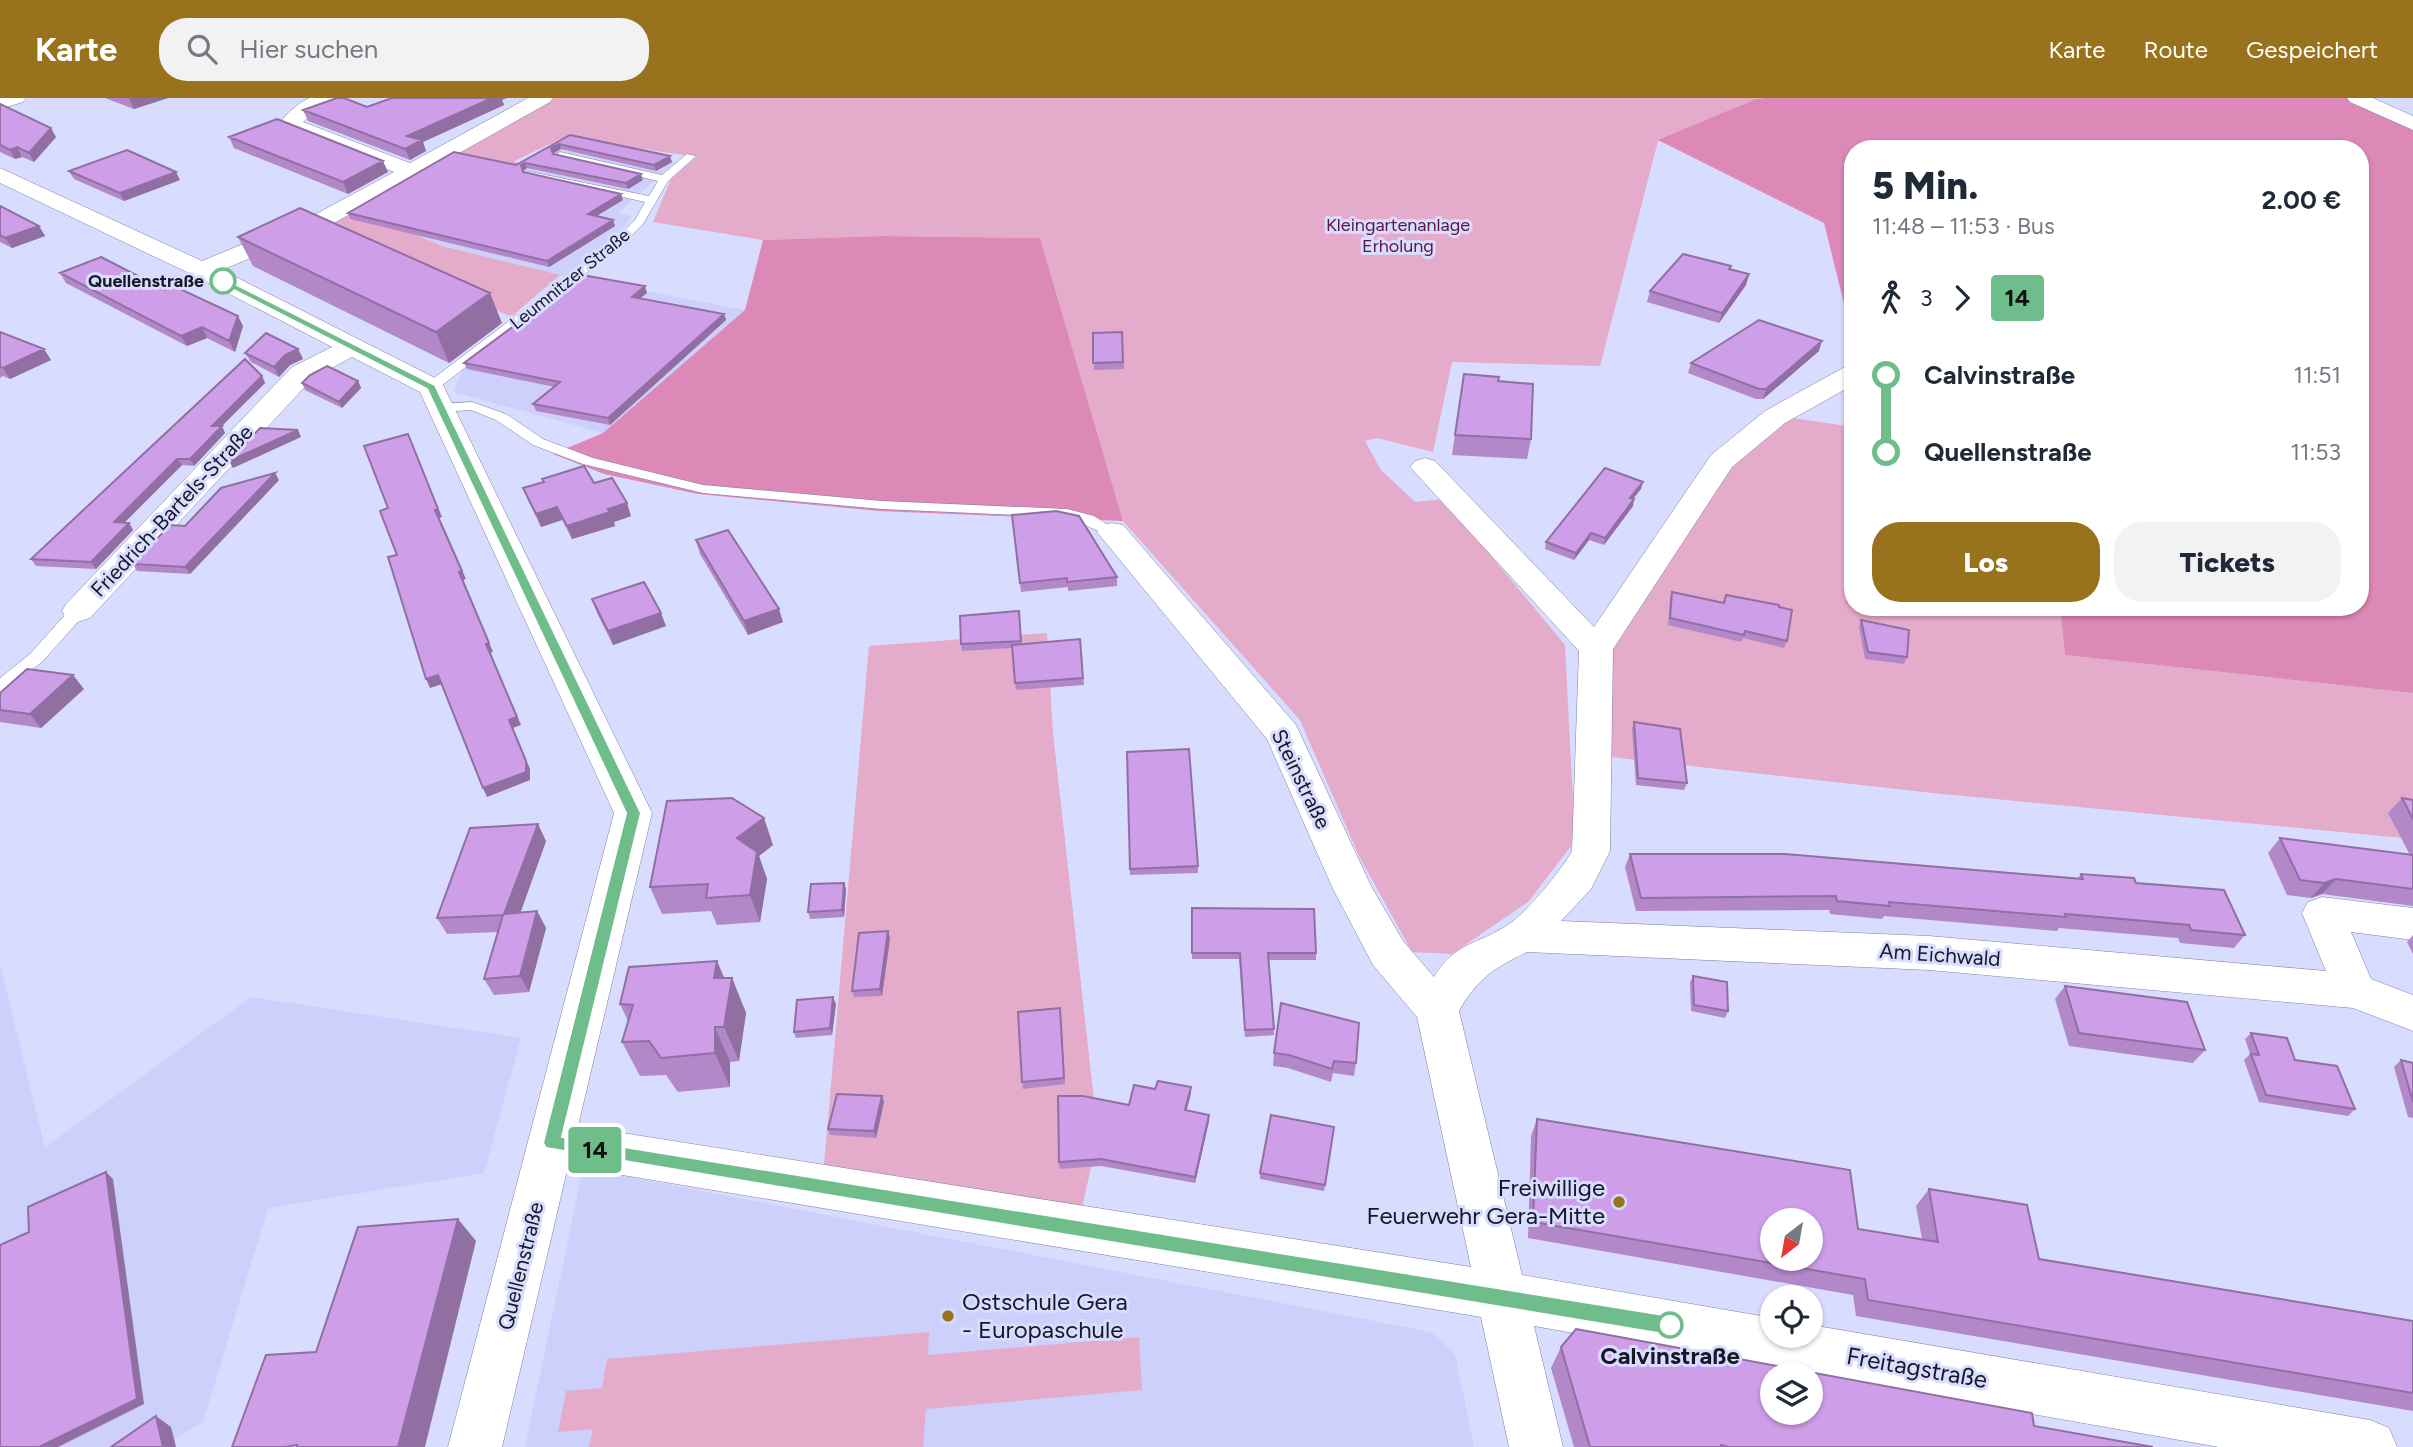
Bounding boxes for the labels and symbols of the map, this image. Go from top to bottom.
park label: Kleingartenanlage Erholung [1326,214,1470,257]
street label: Leumnitzer Straße [506,224,635,334]
marker: Quellenstraße [210,268,236,294]
place label: Quellenstraße [88,270,204,292]
street label: Friedrich-Bartels-Straße [85,420,258,602]
street label: Steinstraße [1267,725,1336,833]
street label: Am Eichwald [1879,938,2001,971]
line badge: 14 [564,1127,626,1173]
place label: Freiwillige Feuerwehr Gera-Mitte [1367,1173,1605,1230]
marker: Freiwillige Feuerwehr Gera-Mitte [1611,1194,1627,1210]
street label: Quellenstraße [493,1199,548,1332]
north arrow [1760,1208,1824,1270]
place label: Ostschule Gera - Europaschule [962,1287,1128,1344]
marker: Ostschule Gera - Europaschule [940,1308,956,1324]
marker: Calvinstraße [1657,1312,1683,1338]
place label: Calvinstraße [1600,1341,1740,1370]
street label: Freitagstraße [1845,1341,1990,1394]

